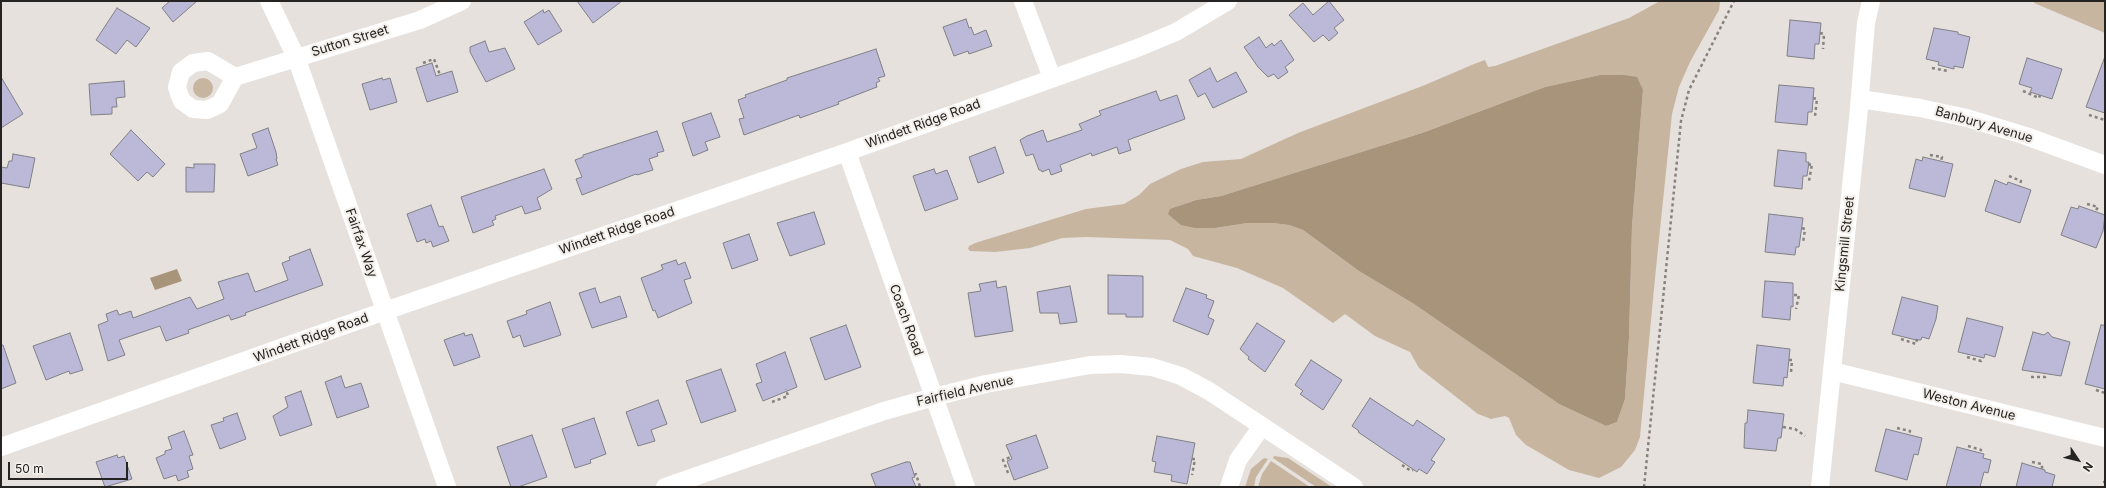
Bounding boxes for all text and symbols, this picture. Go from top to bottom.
street label: Sutton Street [310,22,390,60]
street label: Windett Ridge Road [863,96,983,152]
street label: Banbury Avenue [1933,104,2035,146]
street label: Kingsmill Street [1832,196,1858,292]
street label: Windett Ridge Road [557,204,677,258]
street label: Fairfax Way [342,206,380,280]
street label: Coach Road [886,282,926,358]
street label: Windett Ridge Road [251,310,371,366]
street label: Fairfield Avenue [915,372,1015,410]
street label: Weston Avenue [1921,386,2017,424]
north arrow [2058,440,2098,480]
scale bar [10,454,130,480]
text: N [2080,459,2096,474]
text: 50 m [15,461,44,476]

